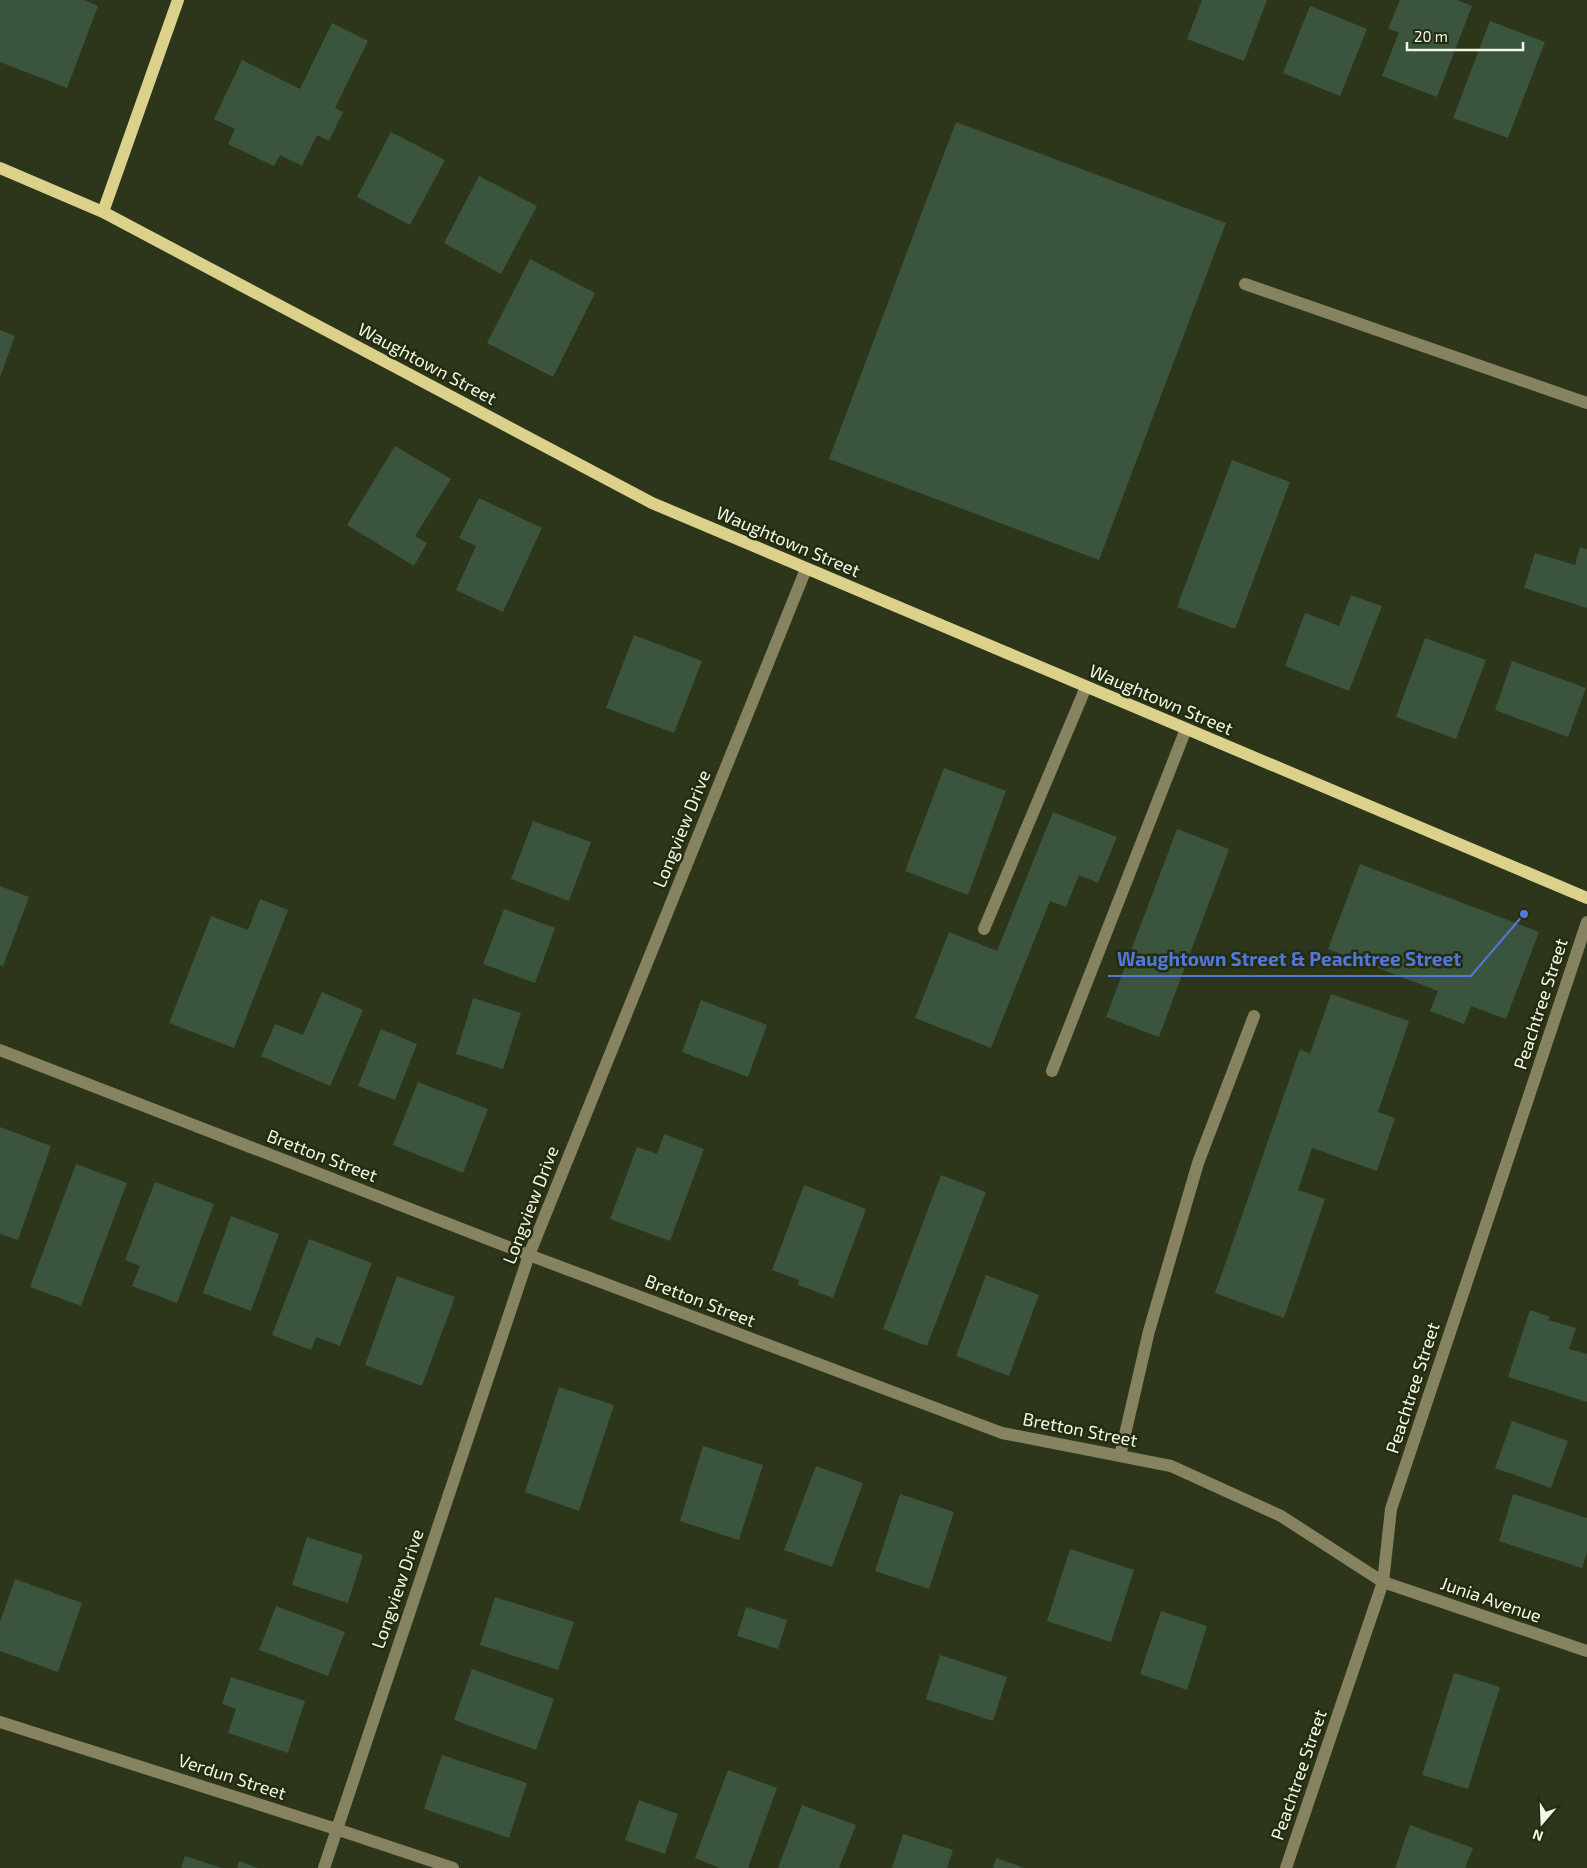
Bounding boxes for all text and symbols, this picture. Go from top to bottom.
scale bar [1407,20,1523,52]
text: 20 m [1414,27,1448,45]
street label: Waughtown Street [354,317,501,409]
street label: Waughtown Street [713,501,864,581]
street label: Waughtown Street [1086,659,1237,739]
street label: Longview Drive [647,767,715,891]
street label: Peachtree Street [1508,935,1572,1072]
callout: Waughtown Street & Peachtree Street [1108,942,1471,976]
text: Waughtown Street & Peachtree Street [1117,947,1461,970]
street label: Bretton Street [264,1124,381,1186]
street label: Longview Drive [497,1142,563,1267]
street label: Bretton Street [642,1269,759,1331]
street label: Peachtree Street [1380,1319,1444,1456]
street label: Bretton Street [1021,1407,1139,1451]
street label: Longview Drive [366,1526,428,1651]
street label: Junia Avenue [1438,1572,1545,1627]
street label: Peachtree Street [1265,1706,1331,1843]
street label: Verdun Street [176,1748,289,1804]
north arrow [1517,1798,1567,1848]
text: N [1530,1826,1545,1845]

